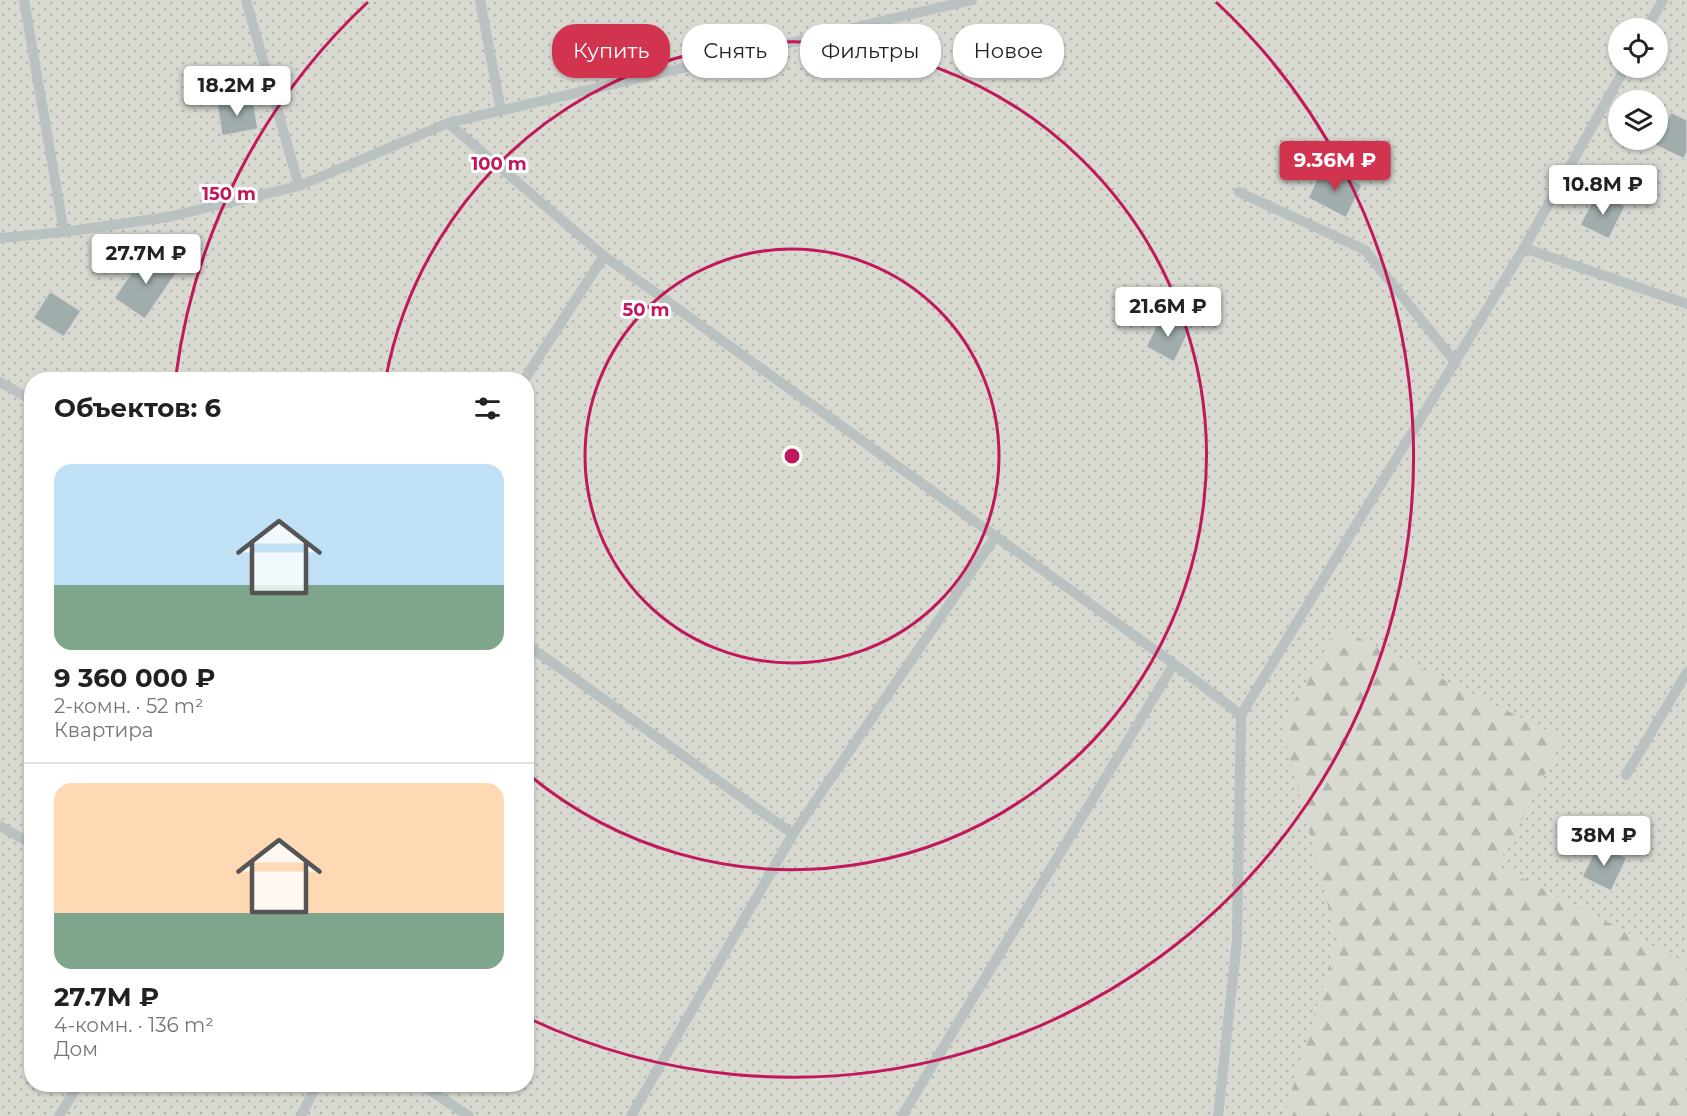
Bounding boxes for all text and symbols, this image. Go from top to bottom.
map controls [1608,18,1668,150]
button: locate [1608,18,1668,78]
chip: Купить [552,24,670,78]
chip: Снять [682,24,788,78]
chip: Фильтры [800,24,941,78]
chip: Новое [953,24,1064,78]
pin: 18.2M ₽ [182,66,292,117]
text: 18.2M ₽ [198,73,276,97]
button: layers [1608,90,1668,150]
pin: 9.36M ₽ [1280,141,1390,192]
text: 9.36M ₽ [1294,148,1376,172]
text: 100 m [471,153,527,175]
pin: 10.8M ₽ [1548,165,1658,216]
text: 10.8M ₽ [1563,172,1643,196]
text: 150 m [202,183,256,205]
pin: 27.7M ₽ [91,234,201,285]
text: 27.7M ₽ [106,241,186,265]
pin: 21.6M ₽ [1113,287,1223,338]
text: 21.6M ₽ [1129,294,1207,318]
text: 50 m [623,299,669,321]
text: Объектов: 6 [54,392,221,424]
icon: filters [471,392,504,425]
centre of rings [782,446,802,466]
icon: home [225,503,333,611]
text: 9 360 000 ₽ [54,662,215,694]
text: 2-комн. · 52 m² [54,694,204,718]
text: Квартира [54,718,154,742]
pin: 38M ₽ [1562,816,1646,867]
icon: home [225,822,333,930]
text: 38M ₽ [1571,823,1637,847]
text: 27.7M ₽ [54,981,159,1013]
text: 4-комн. · 136 m² [54,1013,214,1037]
text: Дом [54,1037,98,1061]

